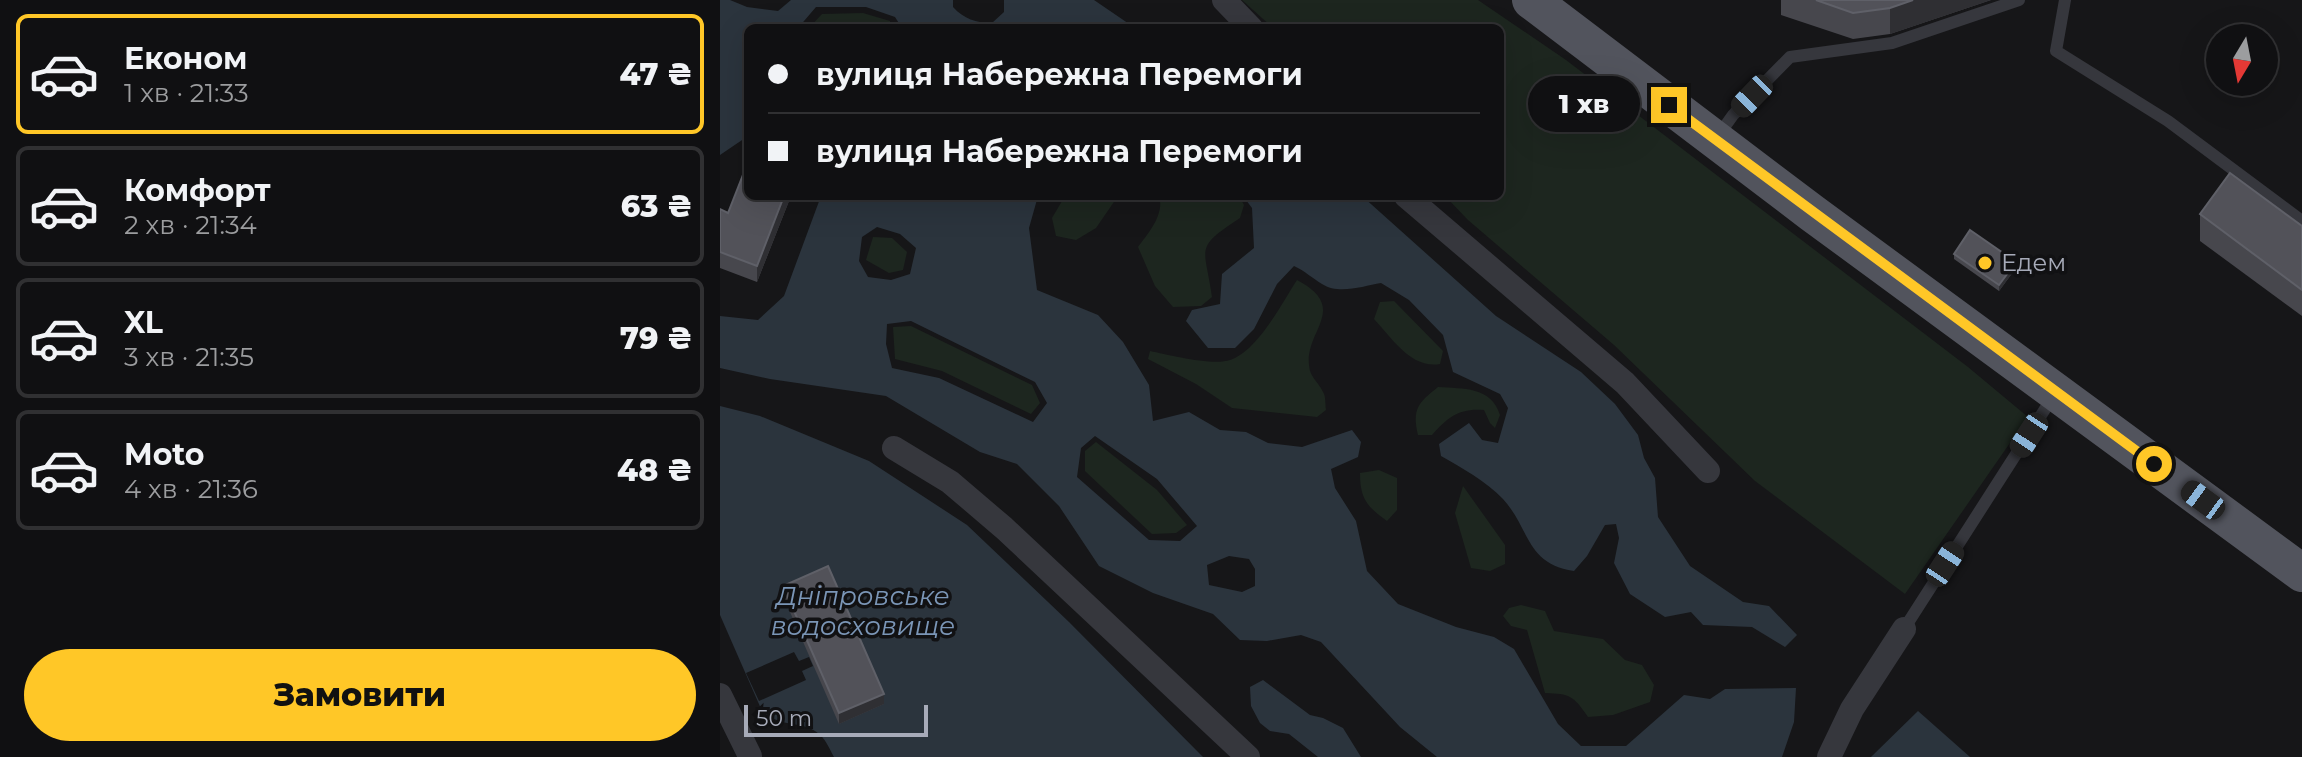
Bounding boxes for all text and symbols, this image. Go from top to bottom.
north arrow [2206,24,2278,96]
map controls [2206,24,2278,96]
icon: car [28,38,100,110]
text: Економ [124,40,248,77]
text: 47 ₴ [620,56,692,93]
text: вулиця Набережна Перемоги [816,56,1303,93]
car [1727,70,1777,122]
text: 1 хв · 21:33 [124,77,249,109]
callout: 1 хв [1529,77,1641,133]
route end [1651,87,1687,123]
text: 1 хв [1559,88,1609,120]
text: вулиця Набережна Перемоги [816,133,1303,170]
icon: car [28,170,100,242]
text: Комфорт [124,172,271,209]
text: 63 ₴ [621,188,692,225]
text: 2 хв · 21:34 [124,209,257,241]
place label: Едем [2001,248,2066,277]
marker: Едем [1976,254,1994,272]
icon: car [28,302,100,374]
text: XL [124,304,163,341]
text: 79 ₴ [620,320,692,357]
text: 3 хв · 21:35 [124,341,254,373]
car [2006,408,2052,462]
icon: car [28,434,100,506]
text: Moto [124,436,205,473]
route start [2136,446,2172,482]
text: 48 ₴ [617,452,692,489]
text: 4 хв · 21:36 [124,473,258,505]
car [2177,476,2229,524]
car [1922,537,1968,591]
water label: Дніпровське водосховище [771,580,955,642]
button: Замовити [24,649,696,741]
scale bar [744,701,928,737]
text: 50 m [756,705,812,732]

